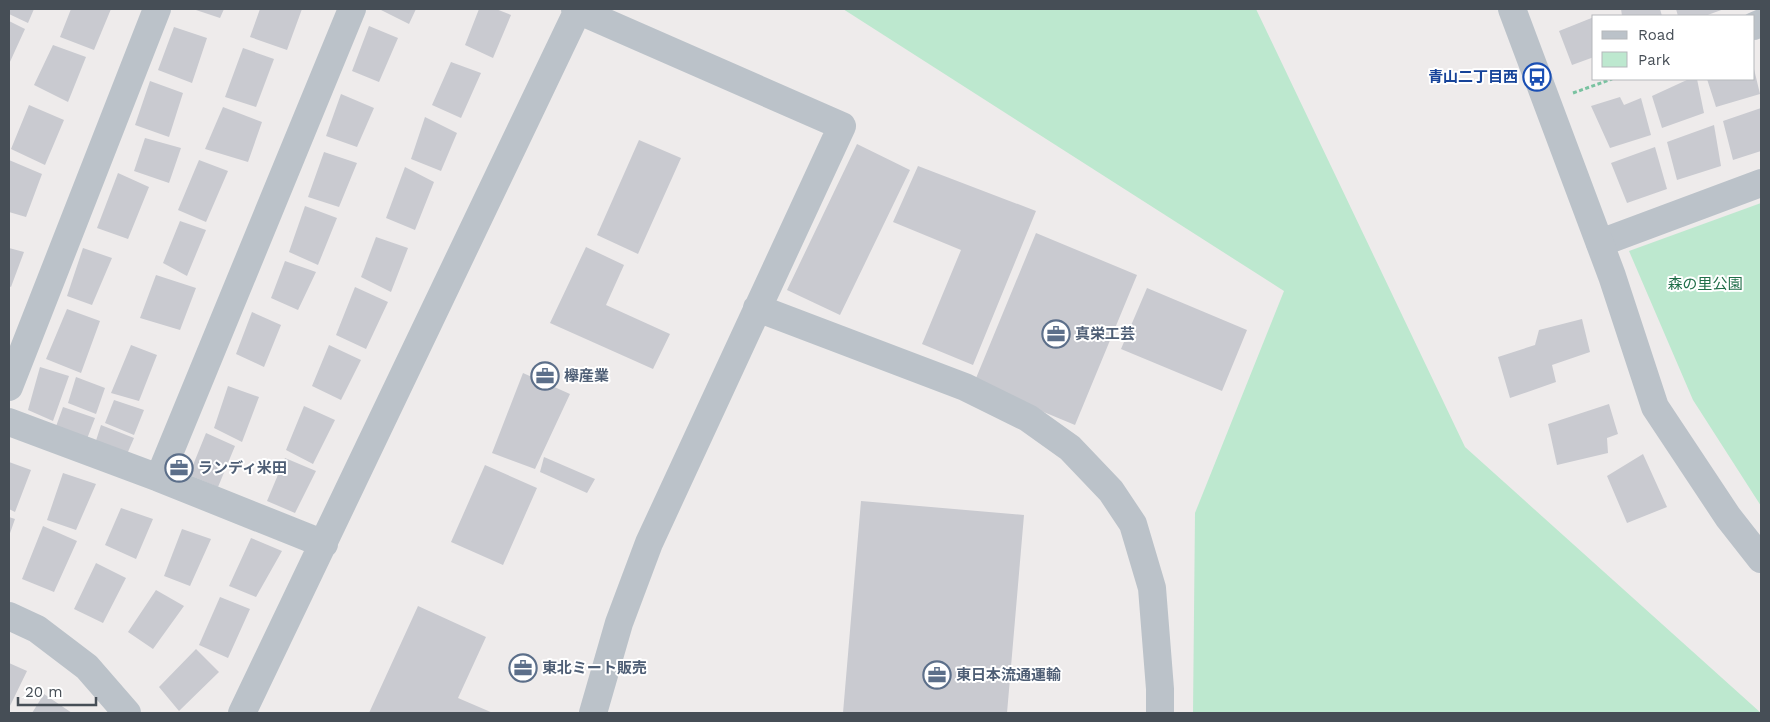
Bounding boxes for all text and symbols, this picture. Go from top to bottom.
legend [1592,15,1755,80]
text: Road [1638,26,1675,44]
text: Park [1638,51,1671,69]
bus stop icon: 青山二丁目西 [1522,62,1552,92]
place label: 青山二丁目西 [1428,68,1518,86]
park label: 森の里公園 [1667,275,1743,293]
office icon: 真栄工芸 [1041,319,1071,349]
place label: 真栄工芸 [1075,325,1135,343]
office icon: 欅産業 [530,361,560,391]
place label: 欅産業 [564,367,609,385]
office icon: ランディ米田 [164,453,194,483]
place label: ランディ米田 [198,459,287,477]
office icon: 東北ミート販売 [508,653,538,683]
place label: 東北ミート販売 [542,659,647,677]
office icon: 東日本流通運輸 [922,660,952,690]
place label: 東日本流通運輸 [956,666,1061,684]
scale bar [18,674,95,706]
text: 20 m [25,683,63,701]

